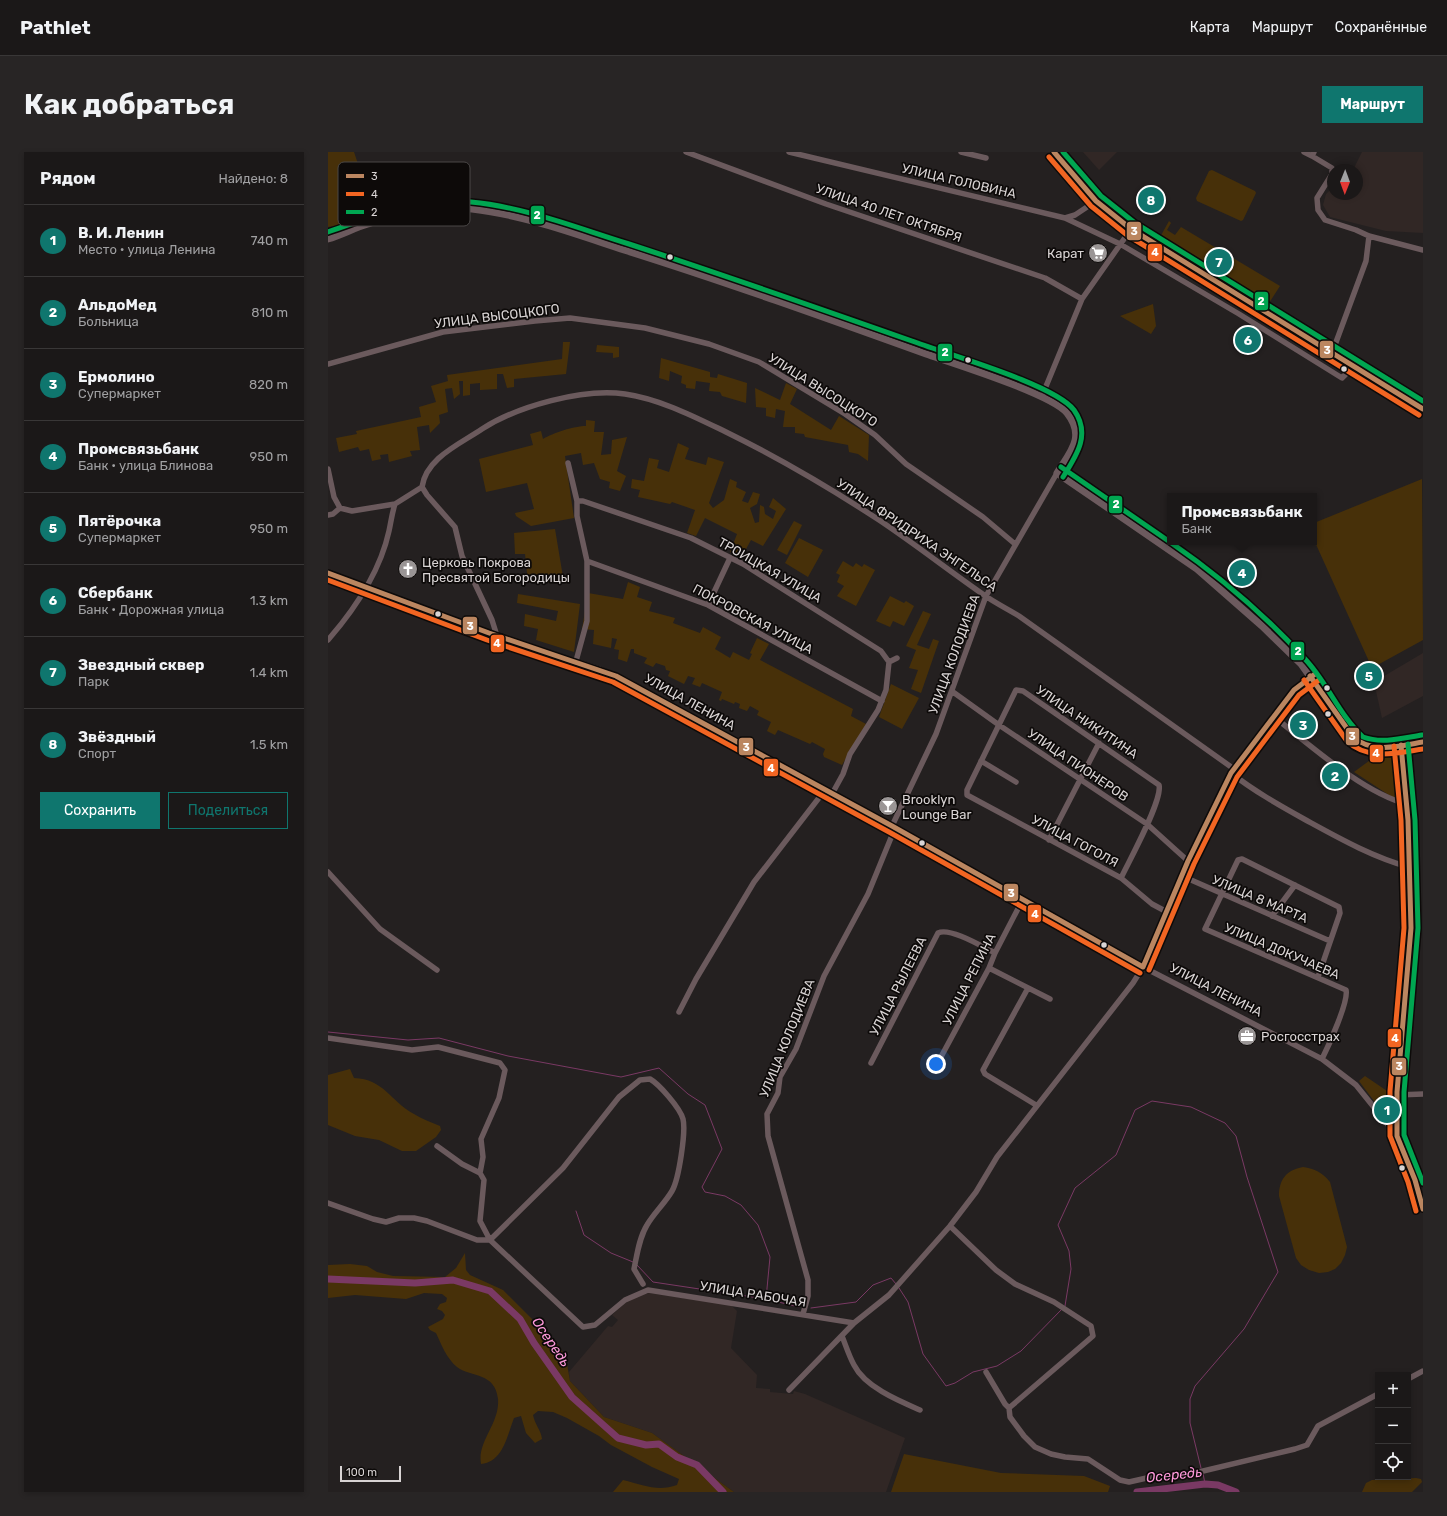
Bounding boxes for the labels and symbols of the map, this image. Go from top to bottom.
street label: УЛИЦА ГОЛОВИНА [900,161,1018,202]
legend [338,162,470,226]
north arrow [1327,164,1363,200]
text: 3 [371,170,378,183]
street label: УЛИЦА 40 ЛЕТ ОКТЯБРЯ [814,181,964,245]
pin: 8 [1138,185,1164,215]
text: 4 [371,188,378,201]
line badge: 2 [530,205,545,225]
text: 2 [371,206,377,219]
text: 2 [533,209,541,222]
line badge: 3 [1126,221,1142,241]
text: 3 [1130,225,1138,238]
supermarket icon: Карат [1087,242,1109,264]
line badge: 4 [1147,243,1163,262]
place label: Карат [1047,246,1084,261]
text: 4 [1151,246,1159,259]
pin: 7 [1206,247,1232,277]
unlabelled marker [665,252,675,262]
line badge: 2 [1254,291,1269,311]
text: 2 [1257,295,1265,308]
street label: УЛИЦА ВЫСОЦКОГО [434,301,561,331]
pin: 6 [1235,325,1261,355]
line badge: 3 [1319,340,1334,359]
line badge: 2 [937,343,953,362]
text: 3 [1323,344,1331,357]
text: 2 [941,346,949,359]
street label: УЛИЦА ВЫСОЦКОГО [766,350,881,430]
unlabelled marker [963,355,973,365]
unlabelled marker [1339,364,1349,374]
street label: УЛИЦА ФРИДРИХА ЭНГЕЛЬСА [834,475,1000,595]
line badge: 2 [1108,495,1123,514]
text: 2 [1112,498,1120,511]
street label: ТРОИЦКАЯ УЛИЦА [716,534,825,606]
place label: Церковь Покрова Пресвятой Богородицы [422,555,570,585]
church icon: Церковь Покрова Пресвятой Богородицы [397,558,419,580]
pin: 4 [1229,558,1255,588]
street label: ПОКРОВСКАЯ УЛИЦА [690,581,816,657]
street label: УЛИЦА КОЛОДИЕВА [925,592,983,716]
unlabelled marker [433,609,443,619]
line badge: 3 [462,616,478,635]
text: 3 [466,620,474,633]
line badge: 4 [490,634,505,653]
text: 4 [493,637,501,650]
line badge: 2 [1290,641,1305,661]
text: 2 [1294,645,1302,658]
pin: 5 [1356,661,1382,691]
street label: УЛИЦА ЛЕНИНА [642,671,738,733]
street label: УЛИЦА НИКИТИНА [1033,682,1141,762]
unlabelled marker [1322,683,1332,693]
unlabelled marker [1323,709,1333,719]
pin: 3 [1290,710,1316,740]
street label: УЛИЦА ПИОНЕРОВ [1025,726,1131,804]
line badge: 3 [1345,727,1360,746]
text: 3 [1348,730,1356,743]
line badge: 3 [738,737,754,756]
text: 3 [742,741,750,754]
line badge: 4 [1369,744,1384,763]
text: 4 [1372,747,1380,760]
line badge: 4 [763,758,779,777]
pin: 2 [1322,761,1348,791]
text: 4 [767,762,775,775]
place label: Brooklyn Lounge Bar [902,792,971,823]
bar icon: Brooklyn Lounge Bar [877,795,899,817]
street label: УЛИЦА ГОГОЛЯ [1029,812,1121,870]
unlabelled marker [917,838,927,848]
street label: УЛИЦА 8 МАРТА [1210,872,1310,926]
line badge: 3 [1003,883,1019,902]
text: 3 [1007,887,1015,900]
line badge: 4 [1027,904,1042,923]
text: 4 [1031,908,1039,921]
street label: УЛИЦА ДОКУЧАЕВА [1222,920,1342,982]
street label: УЛИЦА РЕПИНА [939,931,999,1027]
street label: УЛИЦА РЫЛЕЕВА [867,934,930,1038]
unlabelled marker [1099,940,1109,950]
street label: УЛИЦА ЛЕНИНА [1167,960,1265,1020]
street label: УЛИЦА КОЛОДИЕВА [756,976,818,1099]
office icon: Росгосстрах [1236,1025,1258,1047]
line badge: 4 [1387,1028,1402,1048]
place label: Росгосстрах [1261,1029,1340,1044]
text: 4 [1391,1032,1399,1045]
your location [926,1054,946,1074]
line badge: 3 [1391,1057,1407,1076]
text: 3 [1395,1060,1403,1073]
pin: 1 [1374,1095,1400,1125]
unlabelled marker [1397,1163,1407,1173]
street label: УЛИЦА РАБОЧАЯ [699,1278,807,1310]
water label: Осередь [528,1314,574,1370]
scale bar [340,1464,401,1483]
water label: Осередь [1145,1464,1203,1486]

